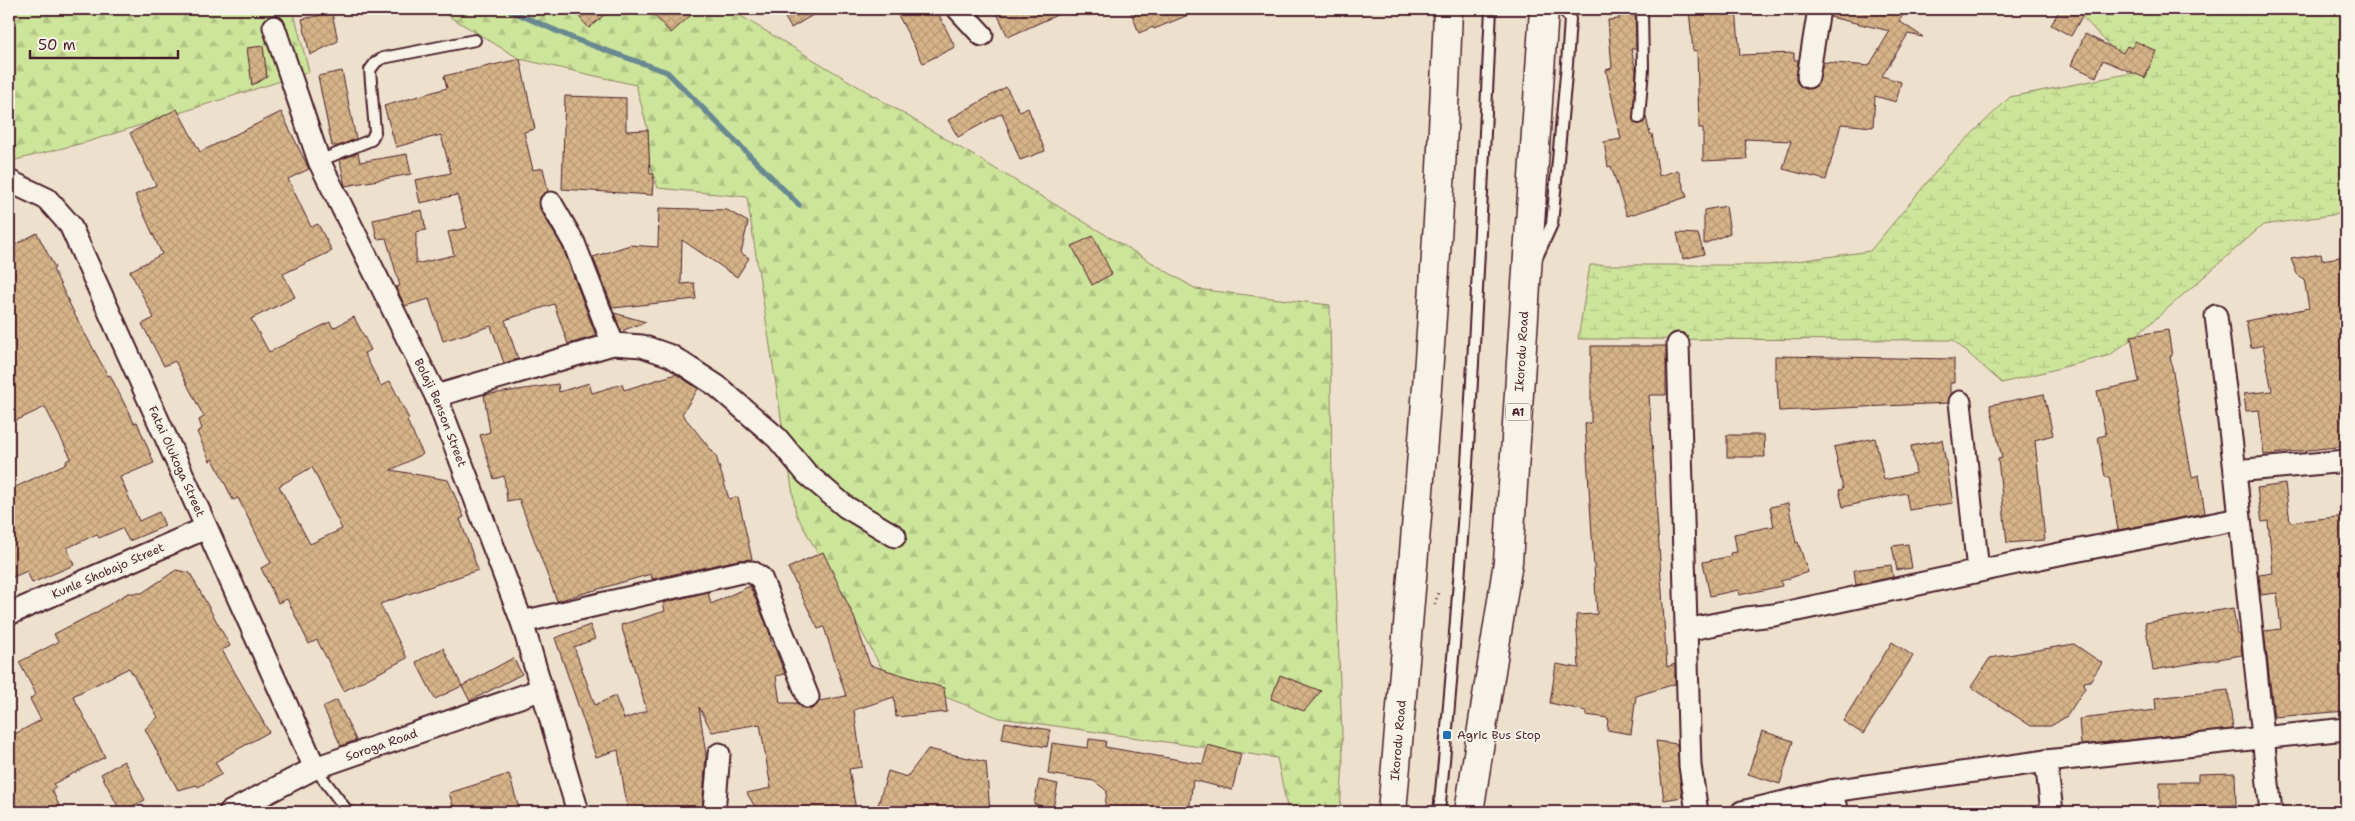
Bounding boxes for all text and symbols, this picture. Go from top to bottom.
scale bar [30,28,178,60]
text: 50 m [38,35,76,55]
street label: Ikorodu Road [1511,310,1532,392]
street label: Bolaji Benson Street [410,356,470,469]
street label: Fatai Olukoga Street [145,403,209,519]
road number: A1 [1506,404,1530,421]
street label: Kunle Shobajo Street [49,539,167,602]
street label: Ikorodu Road [1387,699,1410,781]
street label: Soroga Road [343,725,420,765]
place label: Agric Bus Stop [1457,727,1541,743]
marker: Agric Bus Stop [1441,729,1453,741]

